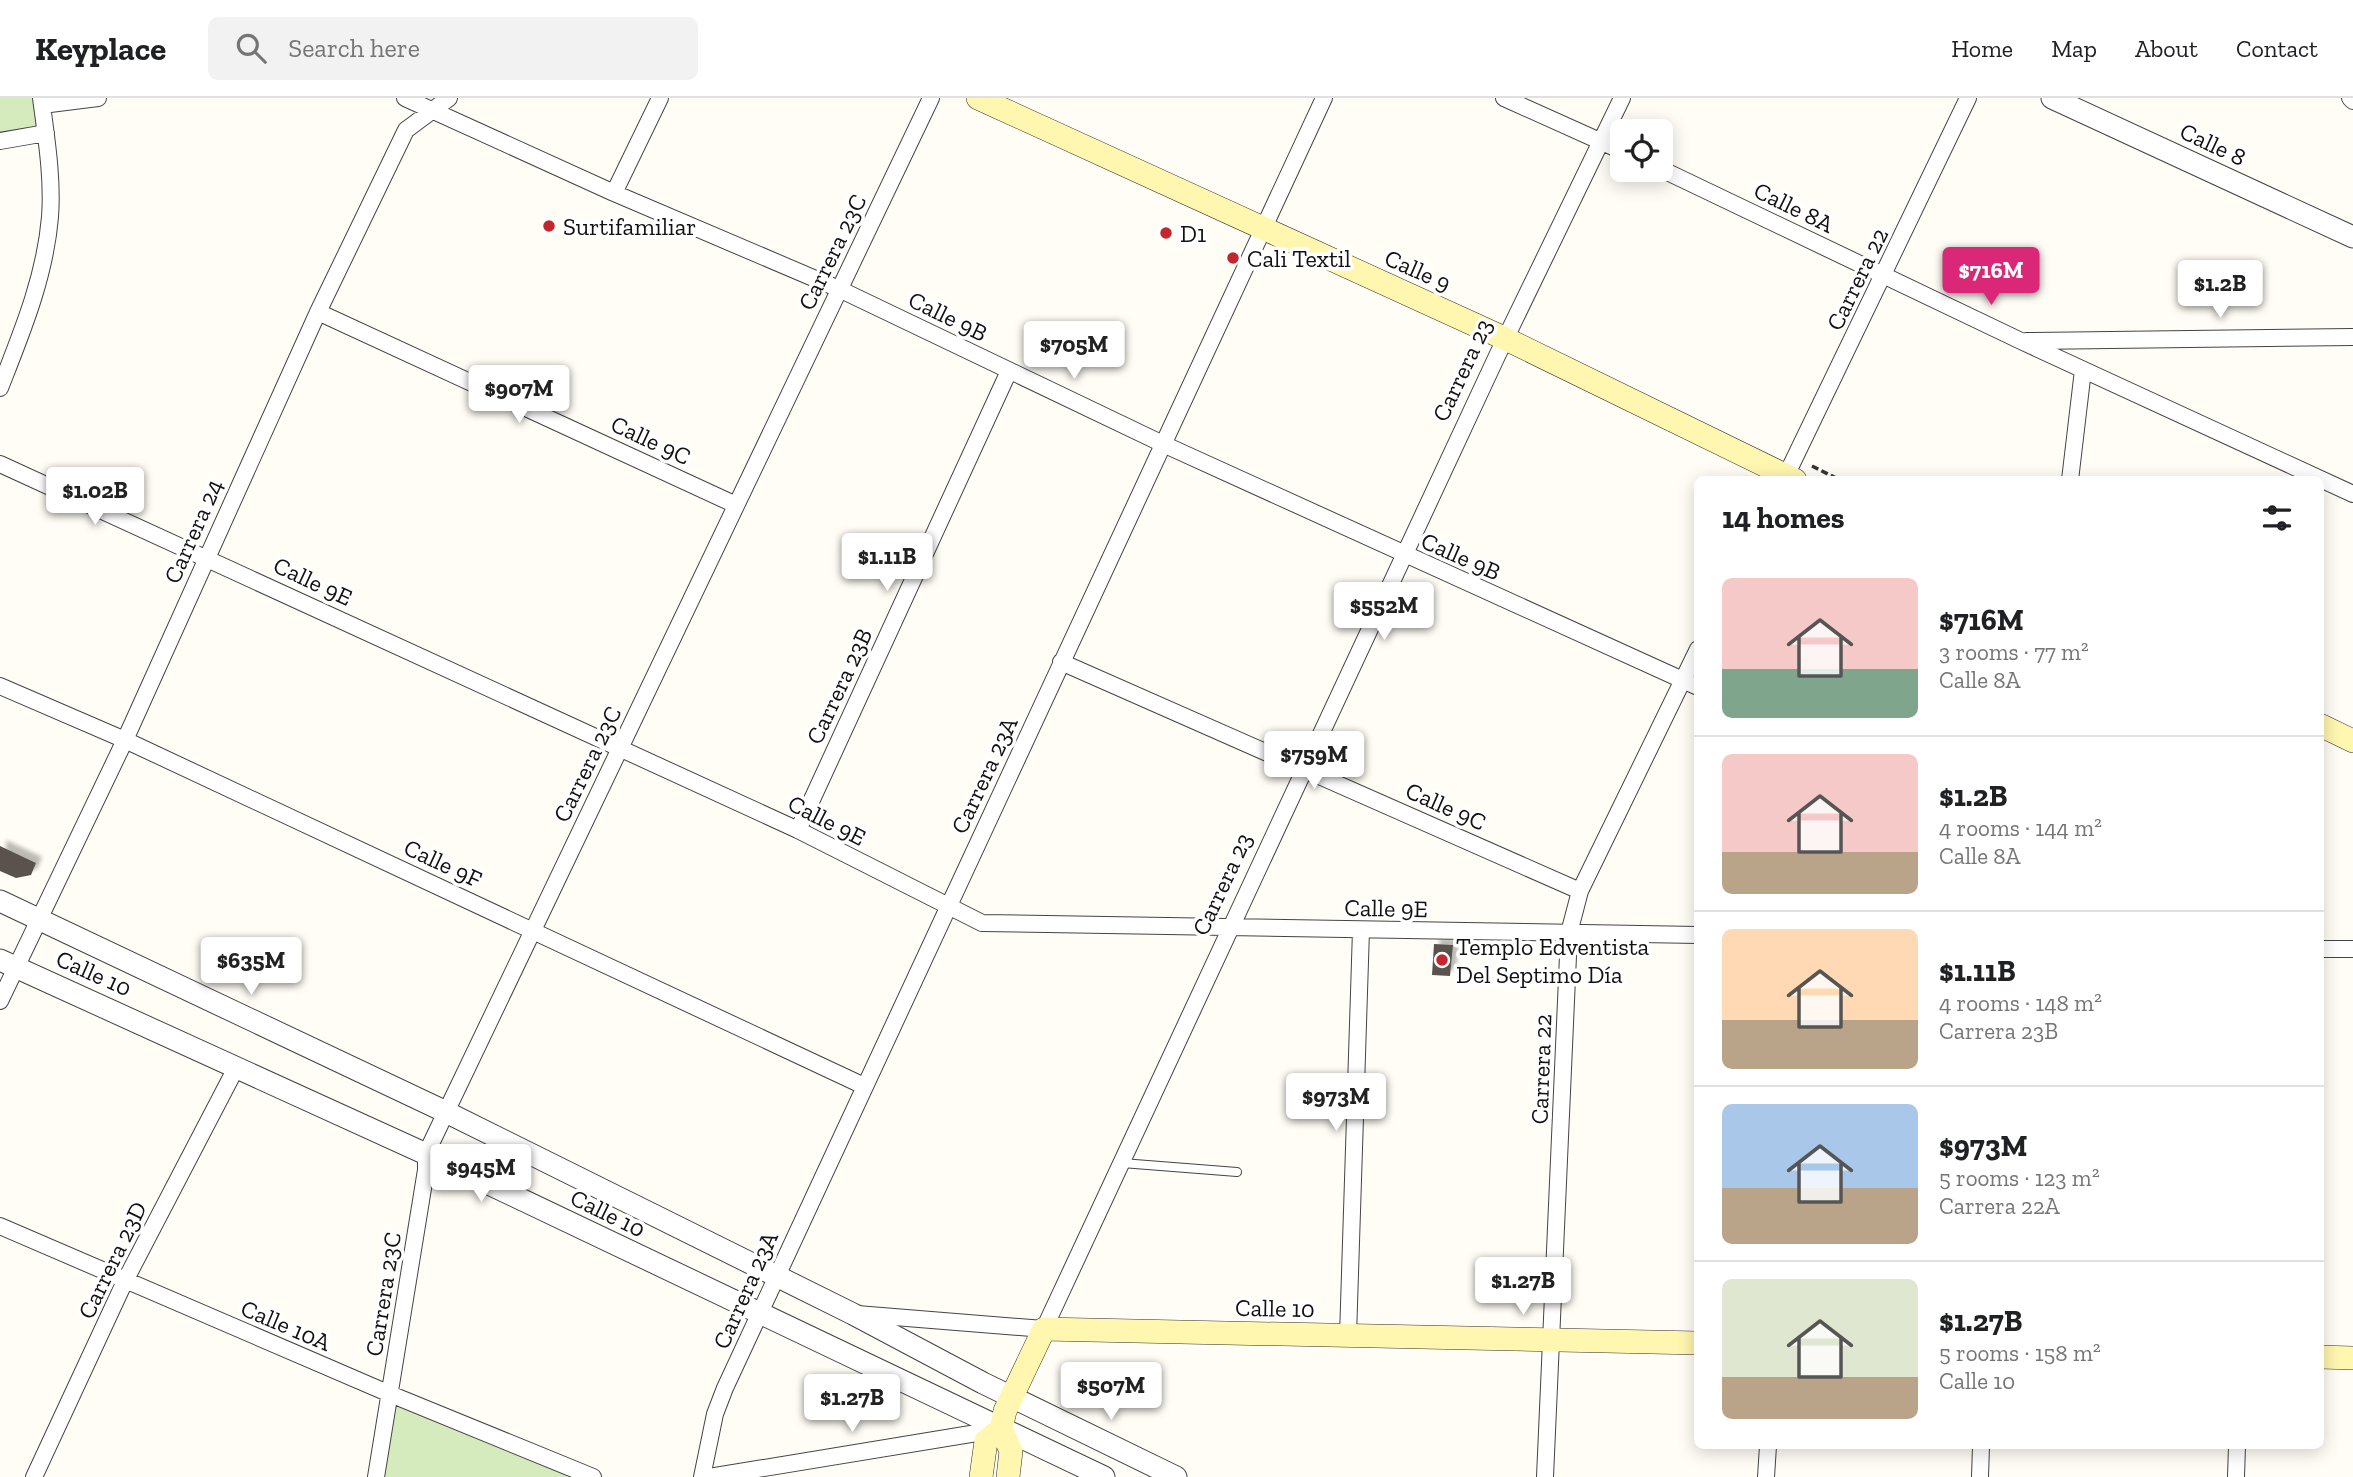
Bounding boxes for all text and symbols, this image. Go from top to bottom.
search box [208,17,698,80]
text: Keyplace [35,29,166,68]
icon: search [232,29,270,67]
text: Search here [288,32,420,64]
text: Home [1951,34,2013,63]
text: Map [2051,34,2097,63]
text: About [2135,34,2198,63]
text: Contact [2236,34,2318,63]
street label: Calle 8 [2175,116,2251,172]
map controls [1610,119,1673,182]
button: locate [1610,119,1673,182]
street label: Calle 8A [1749,175,1839,239]
street label: Carrera 23C [792,189,872,315]
place label: Surtifamiliar [563,212,696,241]
marker: Surtifamiliar [541,218,557,234]
place label: D1 [1180,219,1206,248]
street label: Carrera 22 [1820,223,1894,335]
marker: D1 [1158,225,1174,241]
street label: Calle 9 [1380,243,1456,297]
place label: Cali Textil [1247,244,1351,273]
pin: $716M [1942,248,2040,307]
marker: Cali Textil [1225,250,1241,266]
text: $716M [1959,256,2024,284]
pin: $1.2B [2171,260,2269,320]
text: $1.2B [2194,269,2246,297]
street label: Calle 9B [904,285,992,347]
street label: Carrera 23 [1426,314,1498,426]
pin: $705M [1025,322,1123,381]
text: $705M [1040,330,1108,358]
pin: $907M [470,366,568,425]
text: $907M [485,374,553,402]
street label: Calle 9C [606,409,696,471]
pin: $1.02B [38,468,152,527]
street label: Carrera 24 [157,474,229,588]
text: $1.02B [62,476,128,504]
icon: filters [2258,499,2296,537]
text: 14 homes [1722,500,1845,536]
street label: Calle 9B [1417,526,1505,586]
pin: $1.11B [830,533,944,593]
text: $1.11B [858,542,916,570]
street label: Calle 9E [269,550,357,612]
pin: $552M [1335,582,1433,642]
text: $552M [1350,591,1418,619]
text: $716M [1939,602,2024,638]
icon: home [1778,606,1862,690]
street label: Carrera 23B [800,624,878,748]
text: 3 rooms · 77 m² [1939,638,2089,666]
text: Calle 8A [1939,666,2021,694]
street label: Carrera 23C [547,701,627,827]
street label: Carrera 23A [944,712,1024,838]
pin: $759M [1265,732,1363,791]
text: $759M [1280,740,1348,768]
street label: Calle 9C [1401,775,1491,837]
text: $1.2B [1939,778,2007,814]
icon: home [1778,782,1862,866]
street label: Calle 9E [783,788,871,852]
text: 4 rooms · 144 m² [1939,814,2102,842]
street label: Carrera 23 [1186,828,1258,940]
street label: Calle 9F [399,832,487,894]
text: Calle 8A [1939,842,2021,870]
street label: Calle 9E [1344,893,1428,923]
place label: Templo Edventista Del Septimo Día [1456,932,1650,989]
pin: $635M [202,937,300,997]
street label: Calle 10 [52,944,136,1002]
text: $635M [217,946,285,974]
marker: Templo Edventista Del Septimo Día [1434,952,1450,968]
text: $1.11B [1939,953,2016,989]
icon: home [1778,957,1862,1041]
text: 4 rooms · 148 m² [1939,989,2102,1017]
street label: Carrera 22 [1525,1013,1557,1125]
text: Carrera 23B [1939,1017,2058,1045]
pin: $973M [1287,1074,1385,1133]
text: $973M [1302,1082,1370,1110]
text: $973M [1939,1128,2028,1164]
icon: home [1778,1132,1862,1216]
pin: $945M [432,1144,530,1204]
text: $945M [446,1153,516,1181]
text: 5 rooms · 123 m² [1939,1164,2100,1192]
street label: Calle 10 [566,1183,650,1243]
text: Carrera 22A [1939,1192,2060,1220]
street label: Carrera 23D [71,1197,153,1323]
street label: Carrera 23A [706,1226,784,1353]
street label: Carrera 23C [359,1230,407,1358]
pin: $1.27B [1466,1258,1580,1317]
text: $1.27B [1491,1266,1555,1294]
street label: Calle 10A [237,1293,336,1357]
street label: Calle 10 [1235,1293,1315,1323]
text: $1.27B [1939,1303,2022,1339]
icon: home [1778,1307,1862,1391]
text: 5 rooms · 158 m² [1939,1339,2101,1367]
pin: $507M [1062,1362,1160,1422]
text: Calle 10 [1939,1367,2015,1395]
text: $507M [1077,1371,1145,1399]
pin: $1.27B [795,1374,909,1434]
text: $1.27B [820,1383,884,1411]

